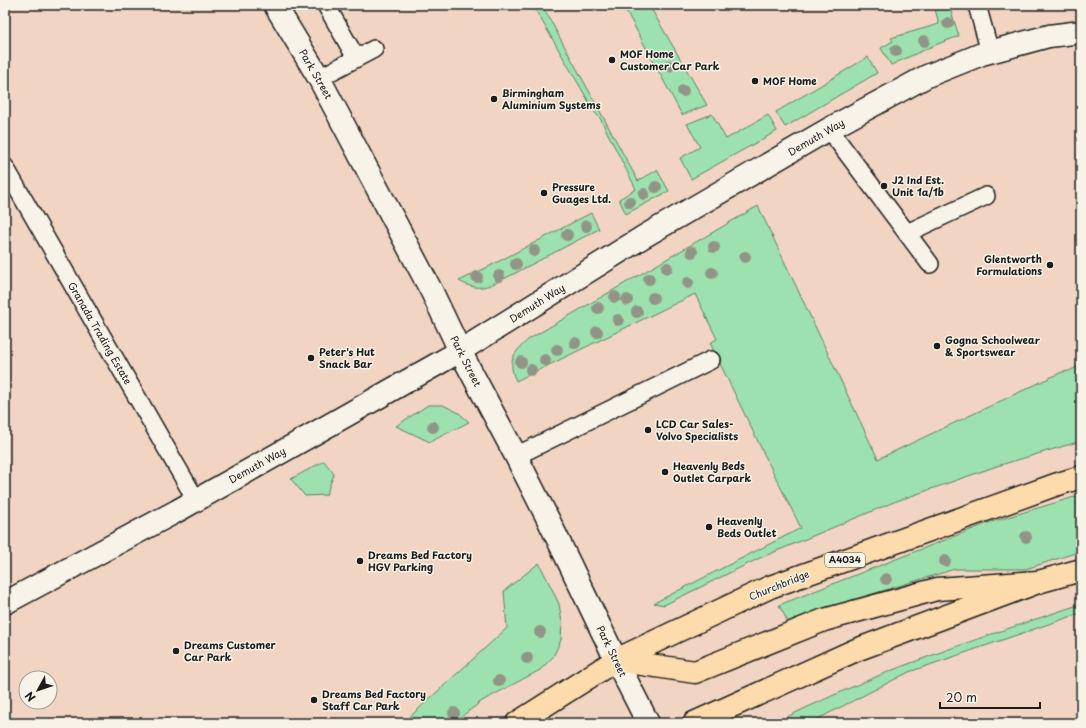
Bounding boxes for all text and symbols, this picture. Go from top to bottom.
street label: Park Street [296,46,337,101]
place label: MOF Home Customer Car Park [620,46,720,73]
marker: MOF Home Customer Car Park [607,55,617,65]
place label: MOF Home [763,73,817,88]
marker: MOF Home [750,76,760,86]
place label: Birmingham Aluminium Systems [502,85,601,113]
marker: Birmingham Aluminium Systems [489,94,499,104]
street label: Demuth Way [785,114,847,159]
place label: J2 Ind Est. Unit 1a/1b [892,172,944,199]
place label: Pressure Guages Ltd. [552,179,611,206]
marker: J2 Ind Est. Unit 1a/1b [879,181,889,191]
marker: Pressure Guages Ltd. [539,188,549,198]
place label: Glentworth Formulations [976,251,1042,278]
marker: Glentworth Formulations [1045,260,1055,270]
street label: Granada Trading Estate [65,279,136,387]
street label: Demuth Way [506,279,568,326]
place label: Gogna Schoolwear & Sportswear [945,332,1041,359]
street label: Park Street [447,333,486,389]
marker: Gogna Schoolwear & Sportswear [932,341,942,351]
place label: Peter's Hut Snack Bar [319,344,375,371]
marker: Peter's Hut Snack Bar [306,353,316,363]
place label: LCD Car Sales- Volvo Specialists [656,416,738,443]
marker: LCD Car Sales- Volvo Specialists [643,425,653,435]
street label: Demuth Way [226,443,288,486]
place label: Heavenly Beds Outlet Carpark [673,458,751,485]
marker: Heavenly Beds Outlet Carpark [660,467,670,477]
place label: Heavenly Beds Outlet [717,513,777,540]
marker: Heavenly Beds Outlet [704,522,714,532]
place label: Dreams Bed Factory HGV Parking [368,547,472,574]
road number: A4034 [825,553,865,567]
marker: Dreams Bed Factory HGV Parking [355,556,365,566]
street label: Churchbridge [746,566,811,604]
street label: Park Street [594,623,631,679]
place label: Dreams Customer Car Park [184,637,277,664]
marker: Dreams Customer Car Park [171,646,181,656]
north arrow [18,670,58,710]
scale bar [940,684,1040,710]
place label: Dreams Bed Factory Staff Car Park [322,686,426,713]
text: N [20,688,39,706]
text: 20 m [946,688,977,706]
marker: Dreams Bed Factory Staff Car Park [309,695,319,705]

